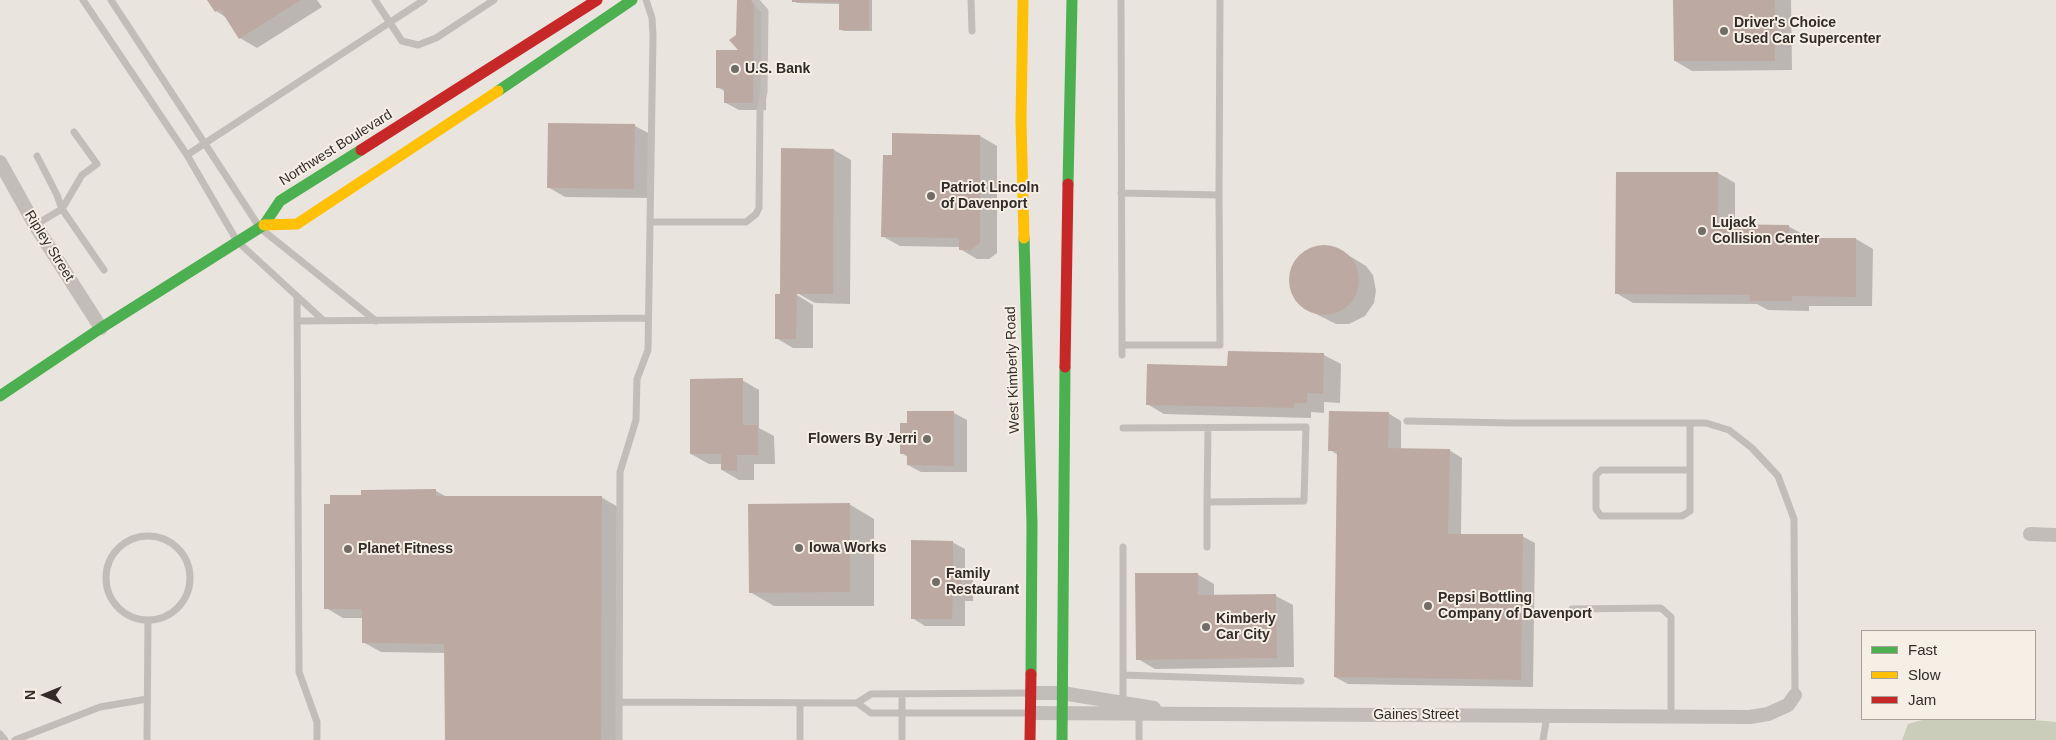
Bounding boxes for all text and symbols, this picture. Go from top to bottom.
place label: Driver's Choice Used Car Supercenter [1734,15,1881,48]
marker: Driver's Choice Used Car Supercenter [1718,25,1730,37]
place label: U.S. Bank [745,61,810,77]
marker: U.S. Bank [729,63,741,75]
street label: Northwest Boulevard [276,106,396,190]
place label: Patriot Lincoln of Davenport [941,180,1039,212]
marker: Patriot Lincoln of Davenport [925,190,937,202]
street label: Ripley Street [21,208,77,284]
place label: Lujack Collision Center [1712,215,1819,248]
marker: Lujack Collision Center [1696,225,1708,237]
street label: West Kimberly Road [1002,306,1024,434]
place label: Flowers By Jerri [808,431,917,447]
marker: Flowers By Jerri [921,433,933,445]
place label: Iowa Works [809,540,887,556]
place label: Planet Fitness [358,541,453,557]
marker: Iowa Works [793,542,805,554]
marker: Planet Fitness [342,543,354,555]
place label: Family Restaurant [946,566,1019,598]
marker: Family Restaurant [930,576,942,588]
place label: Pepsi Bottling Company of Davenport [1438,590,1592,622]
marker: Pepsi Bottling Company of Davenport [1422,600,1434,612]
place label: Kimberly Car City [1216,611,1276,644]
marker: Kimberly Car City [1200,621,1212,633]
legend [1861,630,2036,720]
text: Fast [1908,641,1937,658]
text: Slow [1908,666,1941,683]
north arrow [20,670,70,720]
text: N [22,690,38,700]
text: Jam [1908,691,1936,708]
street label: Gaines Street [1373,707,1459,723]

